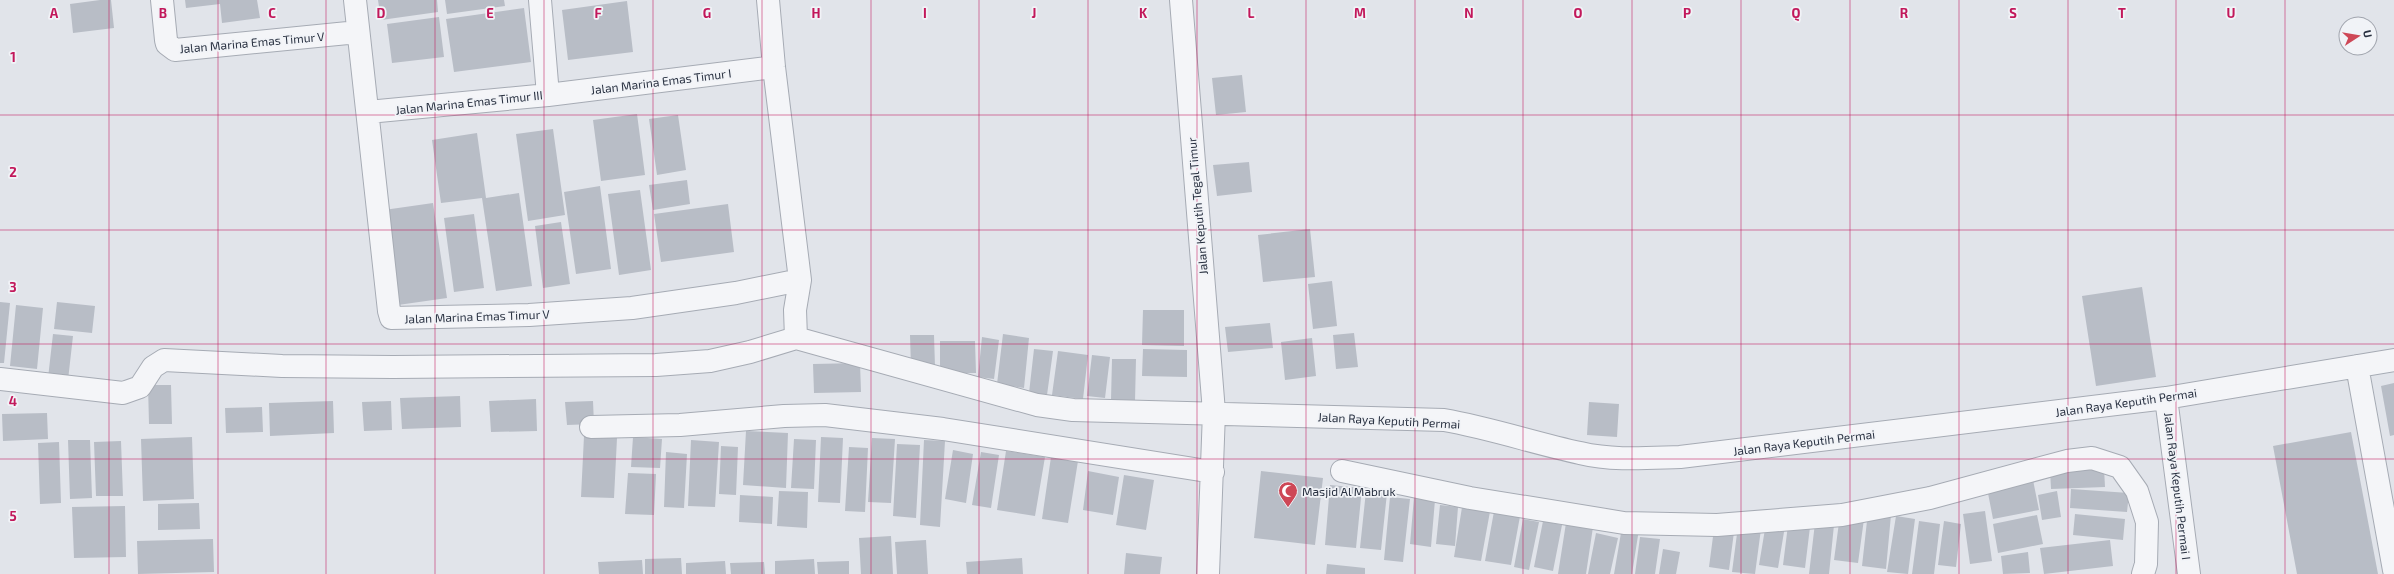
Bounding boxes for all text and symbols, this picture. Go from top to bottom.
text: A [50,5,59,21]
text: B [159,5,167,21]
text: C [268,5,276,21]
text: D [377,5,386,21]
text: E [486,5,494,21]
text: F [594,5,602,21]
text: G [703,5,711,21]
text: H [812,5,821,21]
text: I [923,5,927,21]
text: J [1032,5,1036,21]
text: K [1139,5,1148,21]
text: L [1248,5,1255,21]
text: M [1354,5,1366,21]
text: N [1464,5,1474,21]
text: O [1574,5,1583,21]
text: P [1683,5,1691,21]
text: Q [1792,5,1801,22]
text: R [1900,5,1909,21]
text: S [2009,5,2017,21]
text: T [2118,5,2126,21]
text: U [2227,5,2236,21]
north arrow [2338,16,2378,56]
street label: Jalan Marina Emas Timur V [179,29,326,55]
text: U [2361,29,2375,39]
text: 1 [10,49,16,65]
street label: Jalan Marina Emas Timur I [590,65,732,97]
street label: Jalan Marina Emas Timur III [395,87,543,117]
street label: Jalan Keputih Tegal Timur [1184,137,1210,275]
text: 2 [9,164,17,180]
text: 3 [9,279,17,295]
street label: Jalan Marina Emas Timur V [404,306,551,326]
street label: Jalan Raya Keputih Permai [2054,385,2198,419]
text: 4 [9,393,17,409]
street label: Jalan Raya Keputih Permai [1317,409,1461,431]
street label: Jalan Raya Keputih Permai I [2162,411,2194,561]
street label: Jalan Raya Keputih Permai [1732,426,1876,458]
mosque icon: Masjid Al Mabruk [1277,480,1299,508]
place label: Masjid Al Mabruk [1302,484,1396,499]
text: 5 [9,508,17,524]

